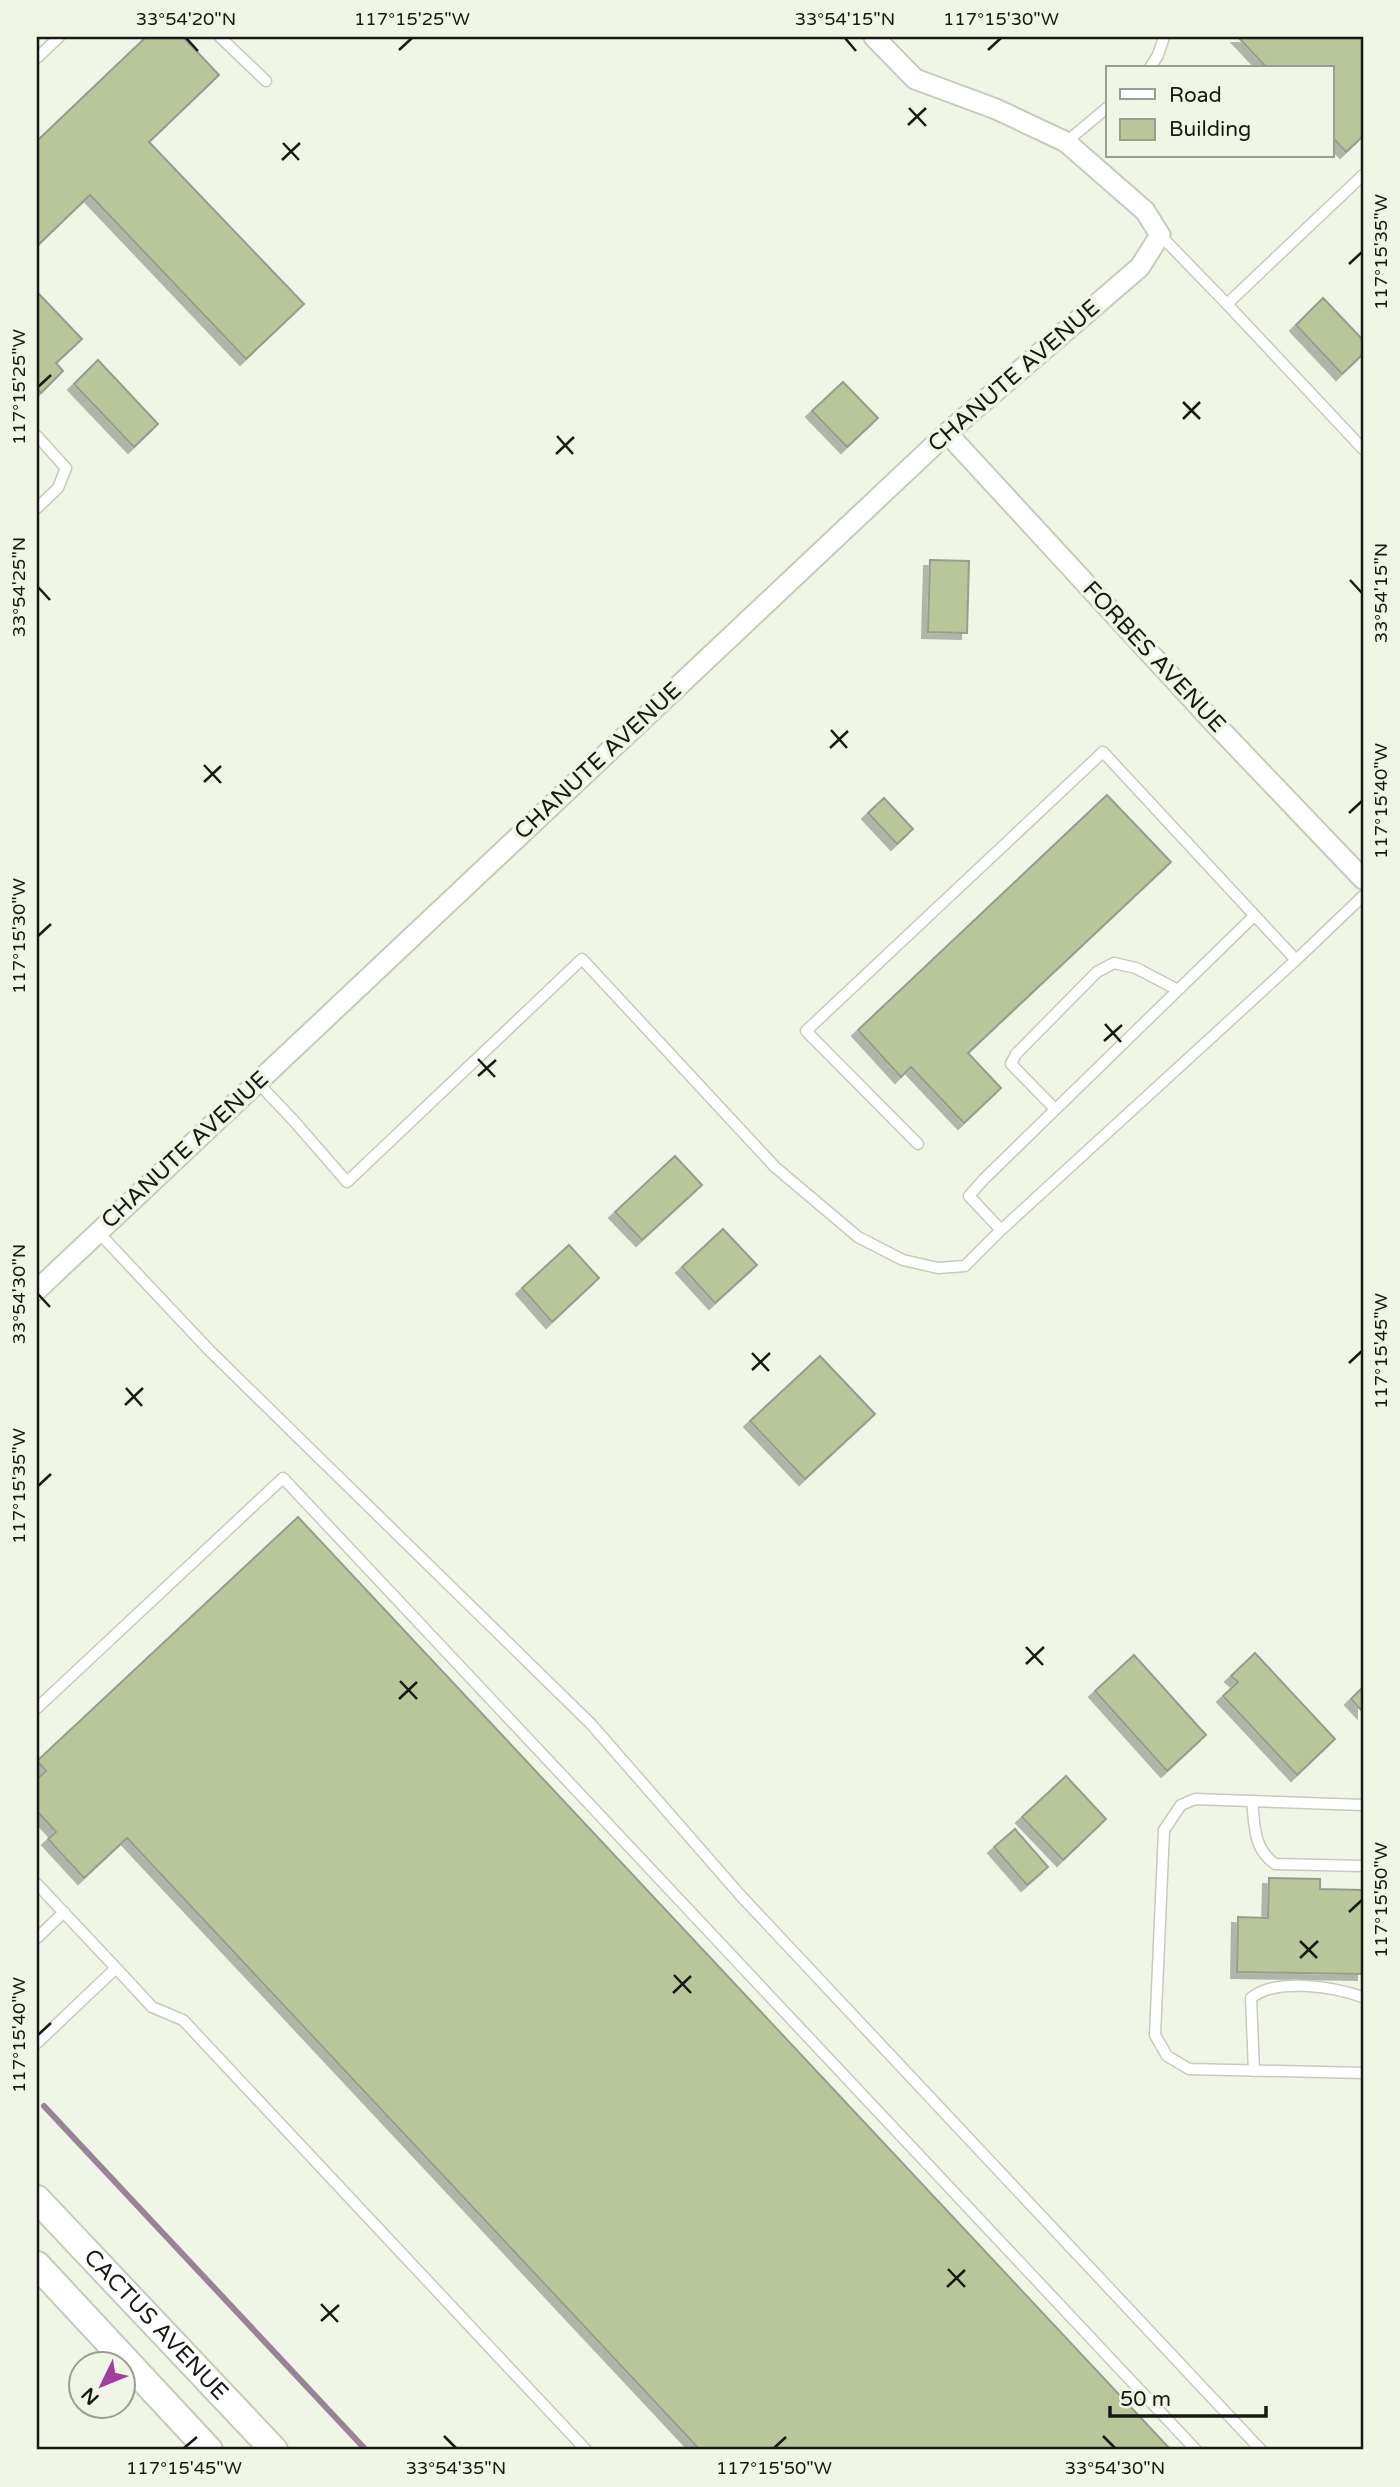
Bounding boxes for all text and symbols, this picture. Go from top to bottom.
text: 33°54'20"N [136,8,236,30]
text: 117°15'25"W [354,8,470,30]
text: 33°54'15"N [795,8,895,30]
text: 117°15'30"W [943,8,1059,30]
legend [1106,66,1334,158]
text: Road [1169,83,1222,108]
text: Building [1169,117,1251,142]
text: 117°15'35"W [1370,194,1392,310]
street label: CHANUTE AVENUE [922,294,1106,458]
text: 117°15'25"W [8,329,30,445]
text: 33°54'25"N [8,537,30,637]
text: 33°54'15"N [1370,543,1392,643]
street label: FORBES AVENUE [1077,576,1231,738]
street label: CHANUTE AVENUE [509,676,687,846]
text: 117°15'40"W [1370,743,1392,859]
text: 117°15'30"W [8,878,30,994]
street label: CHANUTE AVENUE [96,1065,274,1235]
text: 33°54'30"N [8,1244,30,1344]
text: 117°15'45"W [1370,1293,1392,1409]
text: 117°15'35"W [8,1428,30,1544]
text: 117°15'50"W [1370,1842,1392,1958]
text: 117°15'40"W [8,1977,30,2093]
street label: CACTUS AVENUE [77,2243,233,2407]
north arrow [66,2350,136,2420]
scale bar [1110,2375,1265,2419]
text: 50 m [1120,2387,1171,2412]
text: 117°15'45"W [126,2457,242,2479]
text: 33°54'35"N [406,2457,506,2479]
text: 117°15'50"W [716,2457,832,2479]
text: 33°54'30"N [1065,2457,1165,2479]

